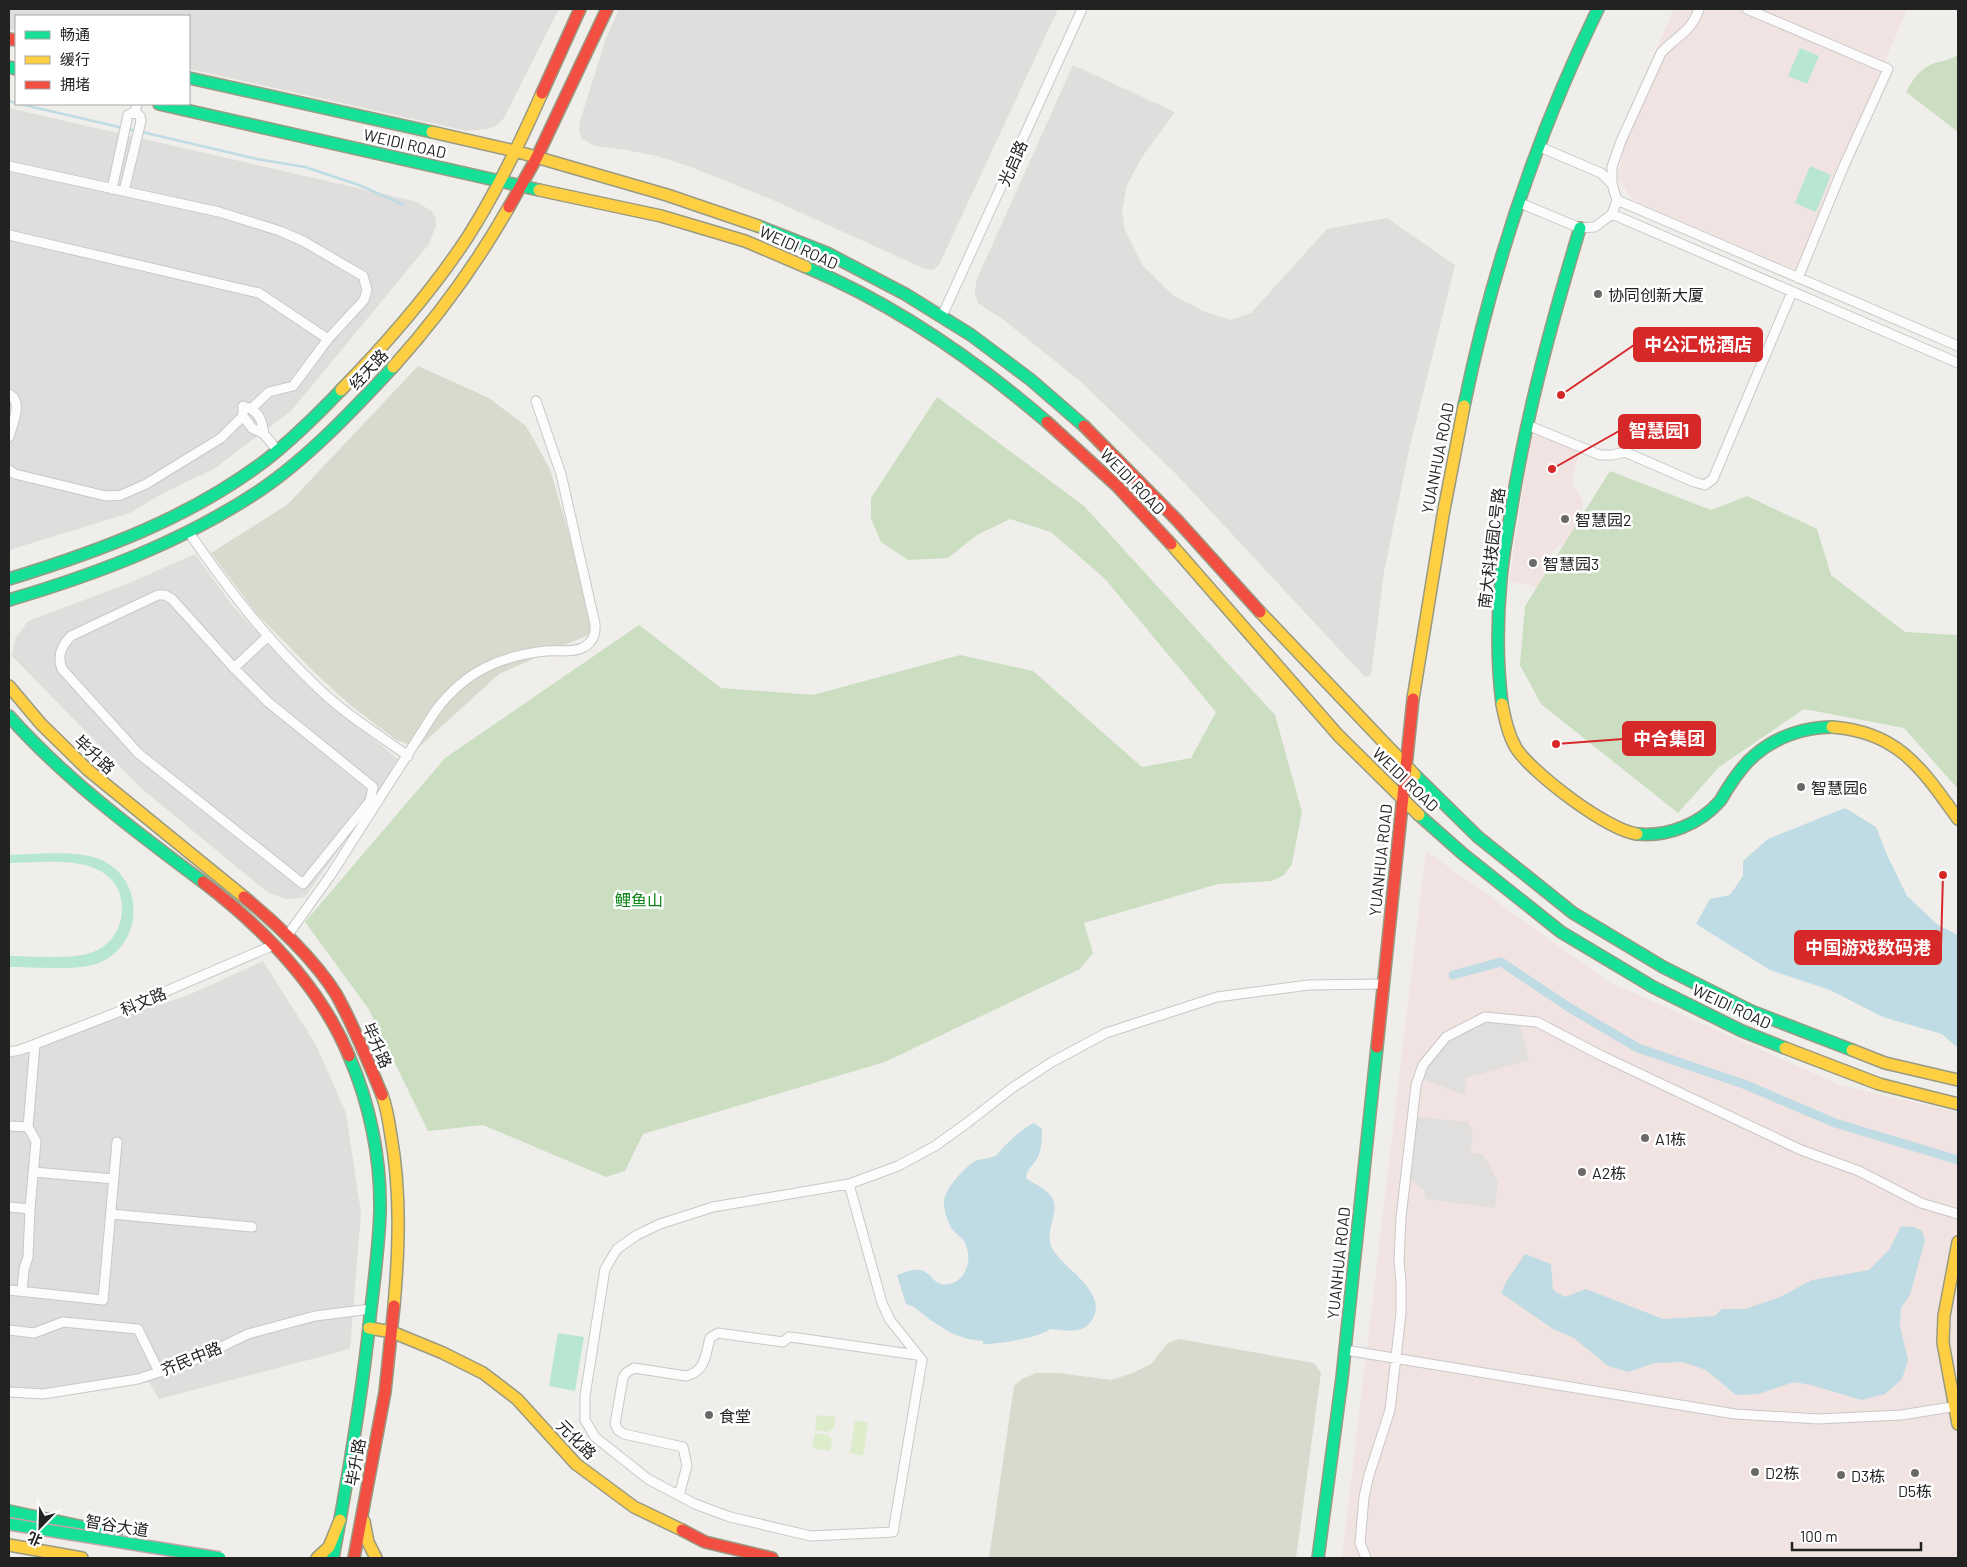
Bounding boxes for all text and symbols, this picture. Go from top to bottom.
legend [15,15,190,105]
text: 畅通 [60,25,90,43]
text: 缓行 [60,50,90,68]
text: 拥堵 [60,75,90,93]
street label: WEIDI ROAD [362,124,448,162]
street label: 光启路 [994,137,1030,189]
street label: WEIDI ROAD [757,221,841,273]
place label: 协同创新大厦 [1608,285,1704,304]
marker: 协同创新大厦 [1592,288,1604,300]
callout: 中公汇悦酒店 [1634,328,1762,361]
text: 中公汇悦酒店 [1644,333,1752,355]
street label: 经天路 [345,345,391,393]
street label: YUANHUA ROAD [1417,401,1457,515]
callout: 智慧园1 [1619,415,1700,448]
text: 智慧园1 [1629,419,1689,441]
street label: WEIDI ROAD [1097,444,1169,518]
street label: 南大科技园C号路 [1474,486,1508,610]
place label: 智慧园2 [1575,510,1632,529]
marker: 智慧园2 [1559,513,1571,525]
place label: 智慧园3 [1543,554,1599,573]
marker: 智慧园3 [1527,557,1539,569]
callout: 中合集团 [1623,722,1715,755]
text: 中合集团 [1633,727,1705,749]
street label: 毕升路 [71,731,119,777]
street label: WEIDI ROAD [1369,743,1443,815]
place label: 智慧园6 [1811,778,1867,797]
marker: 智慧园6 [1795,781,1807,793]
street label: YUANHUA ROAD [1365,803,1395,917]
park label: 鲤鱼山 [615,890,663,909]
callout: 中国游戏数码港 [1795,931,1941,964]
text: 中国游戏数码港 [1805,936,1931,958]
street label: WEIDI ROAD [1690,980,1774,1032]
street label: 科文路 [117,983,169,1019]
street label: 毕升路 [360,1019,396,1071]
place label: A1栋 [1655,1129,1686,1148]
marker: A1栋 [1639,1132,1651,1144]
place label: A2栋 [1592,1163,1626,1182]
marker: A2栋 [1576,1166,1588,1178]
street label: YUANHUA ROAD [1323,1206,1353,1320]
street label: 齐民中路 [158,1337,224,1379]
place label: 食堂 [719,1406,751,1425]
marker: 食堂 [703,1409,715,1421]
street label: 元化路 [553,1415,601,1463]
street label: 毕升路 [341,1437,369,1487]
place label: D2栋 [1765,1463,1799,1482]
marker: D2栋 [1749,1466,1761,1478]
place label: D3栋 [1851,1466,1885,1485]
marker: D5栋 [1909,1467,1921,1479]
marker: D3栋 [1835,1469,1847,1481]
place label: D5栋 [1898,1481,1932,1500]
north arrow [15,1502,65,1552]
street label: 智谷大道 [84,1511,150,1539]
scale bar [1792,1520,1921,1552]
text: 100 m [1800,1527,1838,1545]
text: 北 [25,1529,44,1550]

